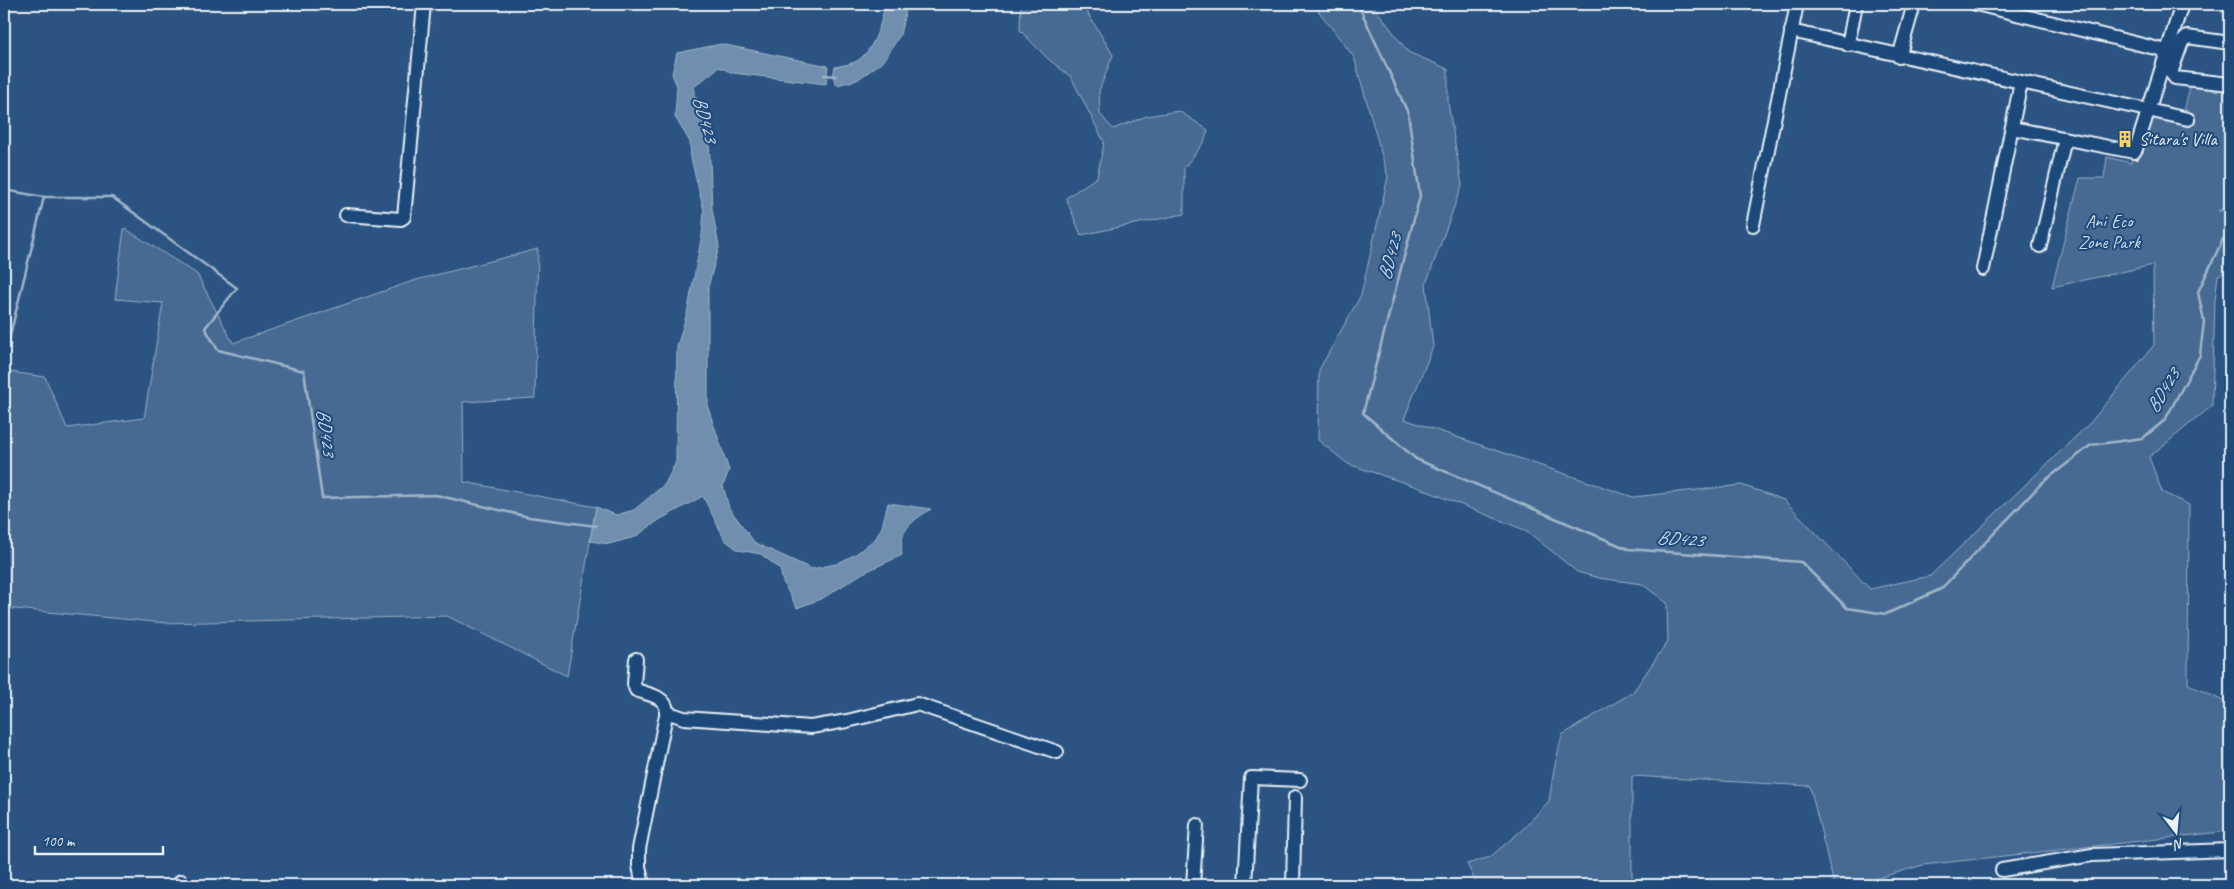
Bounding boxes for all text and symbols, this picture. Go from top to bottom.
water label: BD423 [687,93,724,148]
place label: Sitara's Villa [2139,128,2218,150]
building icon: Sitara's Villa [2115,129,2135,149]
park label: Ani Eco Zone Park [2078,210,2141,253]
water label: BD423 [1372,228,1409,283]
water label: BD423 [2141,362,2187,417]
water label: BD423 [311,407,342,460]
water label: BD423 [1656,525,1707,553]
north arrow [2152,806,2202,856]
scale bar [35,824,162,856]
text: 100 m [42,832,76,851]
text: N [2171,835,2186,854]

